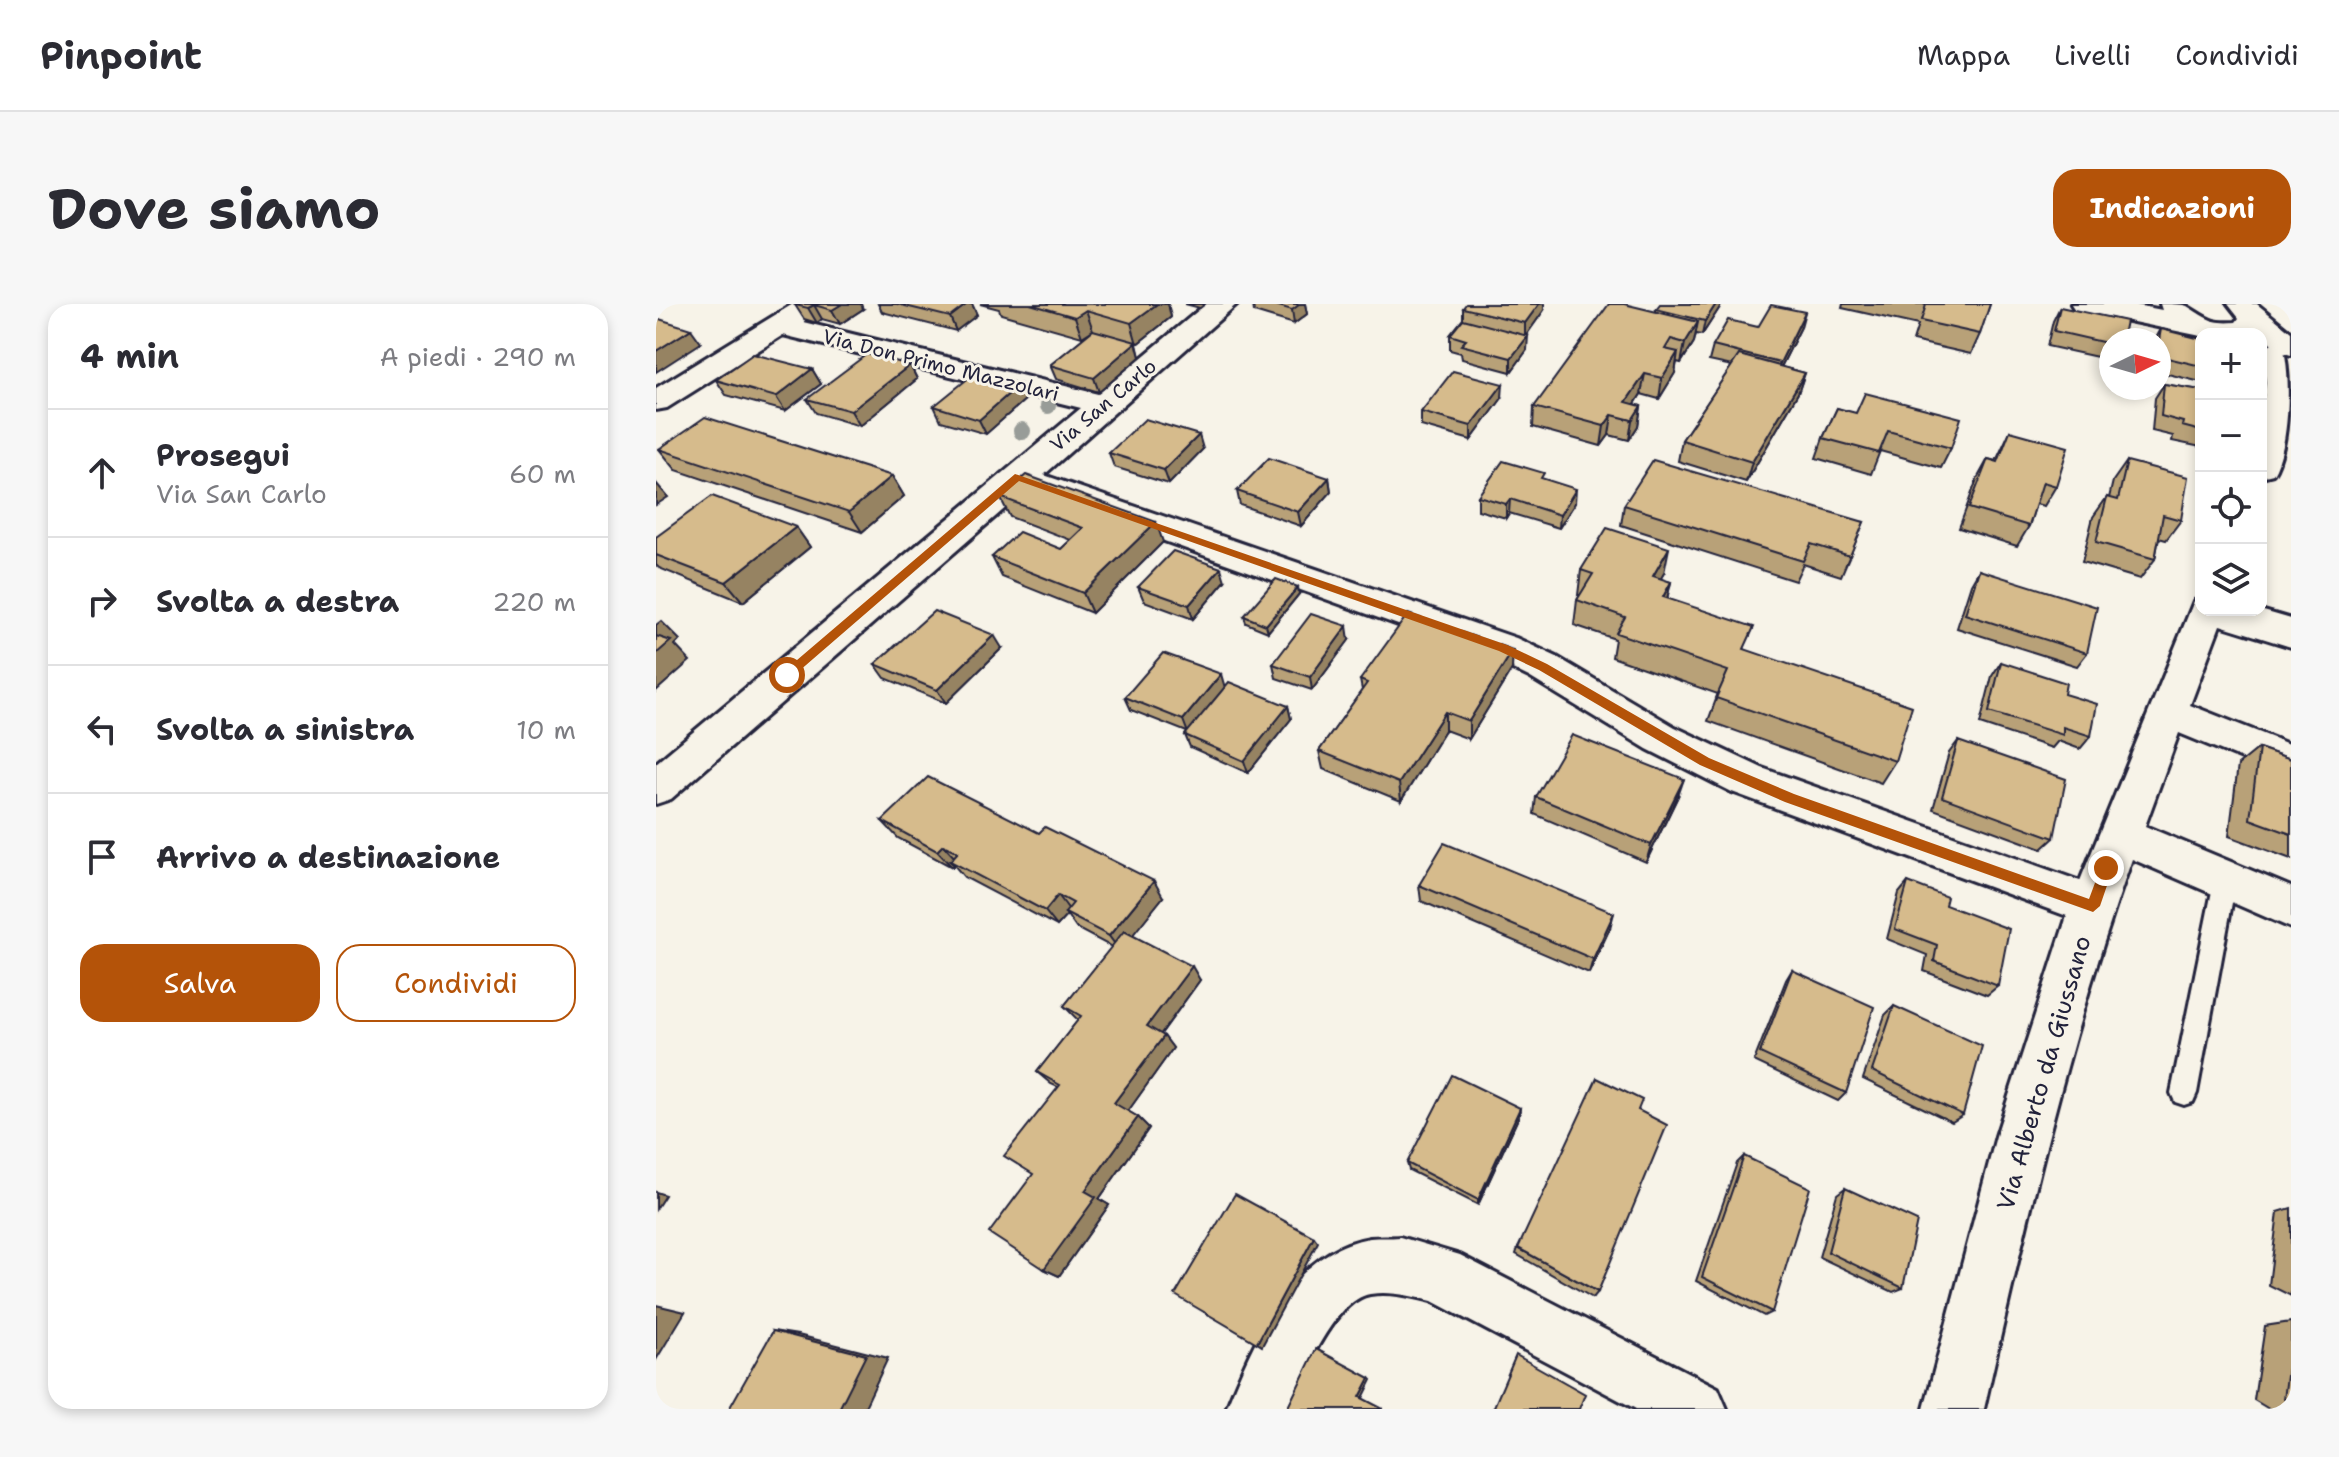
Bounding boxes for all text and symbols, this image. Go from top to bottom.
text: Pinpoint [40,30,202,81]
text: Mappa [1917,36,2010,74]
text: Livelli [2054,36,2131,74]
text: Condividi [2175,36,2299,74]
button: Indicazioni [2053,169,2291,247]
text: Dove siamo [48,171,380,246]
street label: Via Don Primo Mazzolari [820,323,1062,407]
north arrow [2099,328,2171,400]
map controls [2195,328,2267,616]
button: + [2195,328,2267,400]
text: 4 min [80,333,179,379]
text: A piedi · 290 m [380,339,576,374]
street label: Via San Carlo [1044,353,1162,457]
button: − [2195,400,2267,472]
text: Prosegui [156,435,290,476]
icon: ahead [80,451,124,495]
text: 60 m [509,456,576,491]
button: locate [2195,472,2267,544]
text: Via San Carlo [156,476,327,511]
button: layers [2195,544,2267,616]
icon: right [80,579,124,623]
text: Svolta a destra [156,581,399,622]
text: 220 m [492,584,576,619]
route start [769,657,805,693]
icon: left [80,707,124,751]
text: Svolta a sinistra [156,709,414,750]
text: 10 m [516,712,576,747]
icon: arrive [80,835,124,879]
text: Arrivo a destinazione [156,837,500,878]
route end [2088,850,2124,886]
street label: Via Alberto da Giussano [1989,932,2099,1214]
button: Salva [80,944,320,1022]
button: Condividi [336,944,576,1022]

